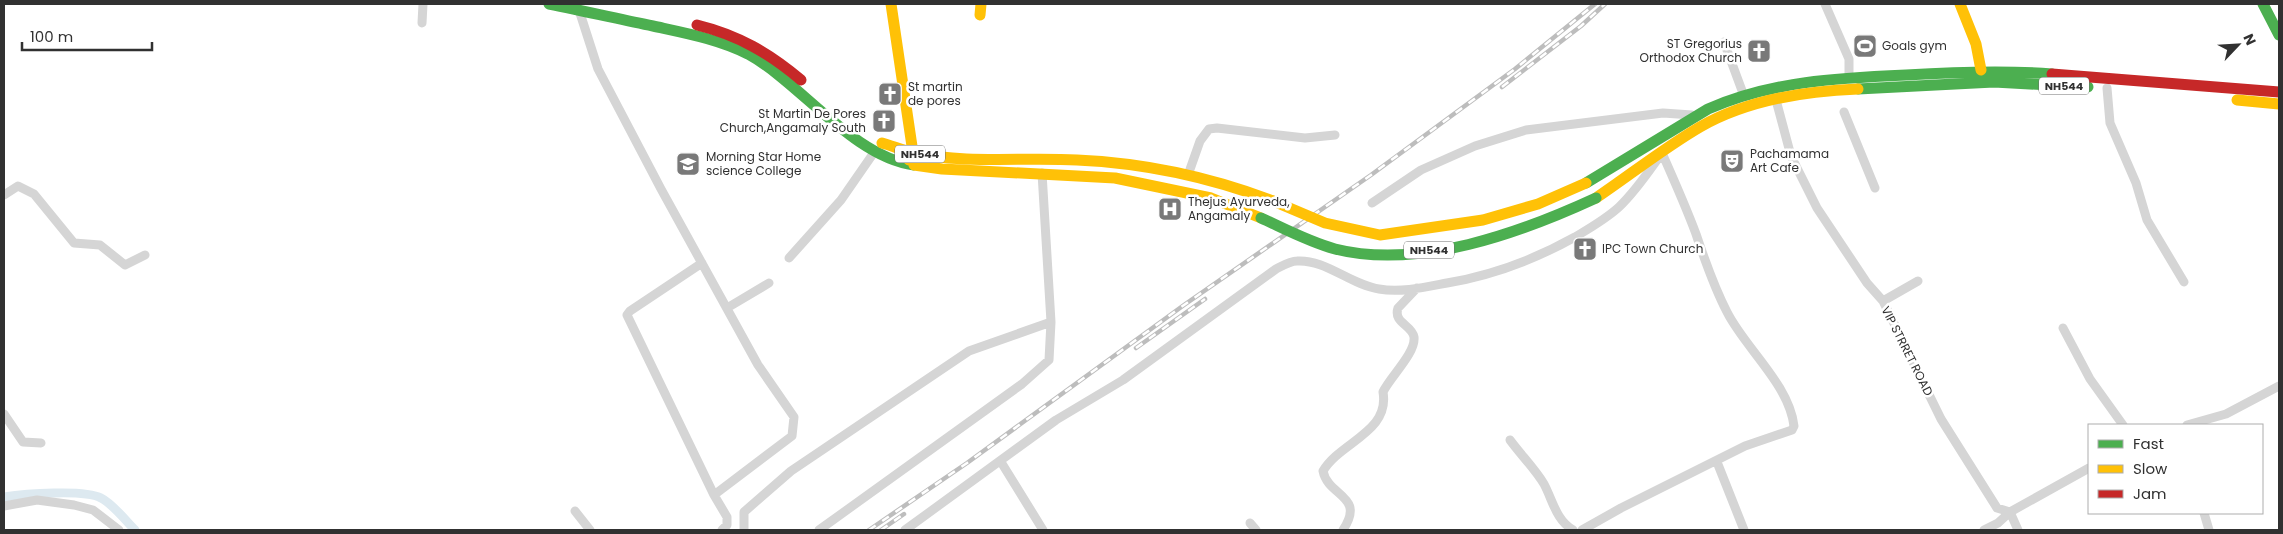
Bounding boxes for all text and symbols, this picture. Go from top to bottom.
scale bar [22,20,152,52]
north arrow [2213,20,2263,70]
text: 100 m [30,26,73,47]
text: N [2238,31,2261,49]
sports icon: Goals gym [1852,33,1878,59]
place label: ST Gregorius Orthodox Church [1640,35,1742,66]
place label: Goals gym [1882,37,1947,54]
church icon: ST Gregorius Orthodox Church [1746,38,1772,64]
place label: St martin de pores [908,78,963,109]
road number: NH544 [2039,78,2089,94]
church icon: St martin de pores [877,81,903,107]
place label: St Martin De Pores Church,Angamaly South [720,105,866,136]
church icon: St Martin De Pores Church,Angamaly South [871,108,897,134]
place label: Pachamama Art Cafe [1750,145,1829,176]
road number: NH544 [895,146,945,162]
place label: Morning Star Home science College [706,148,821,179]
theatre icon: Pachamama Art Cafe [1719,148,1745,174]
school or university icon: Morning Star Home science College [675,151,701,177]
place label: Thejus Ayurveda, Angamaly [1188,193,1290,224]
hospital icon: Thejus Ayurveda, Angamaly [1157,196,1183,222]
church icon: IPC Town Church [1572,236,1598,262]
place label: IPC Town Church [1602,240,1703,257]
road number: NH544 [1404,242,1454,258]
street label: VIP STRRET ROAD [1878,303,1937,399]
legend [2088,424,2263,514]
text: Fast [2133,433,2164,454]
text: Slow [2133,458,2168,479]
text: Jam [2133,483,2167,504]

